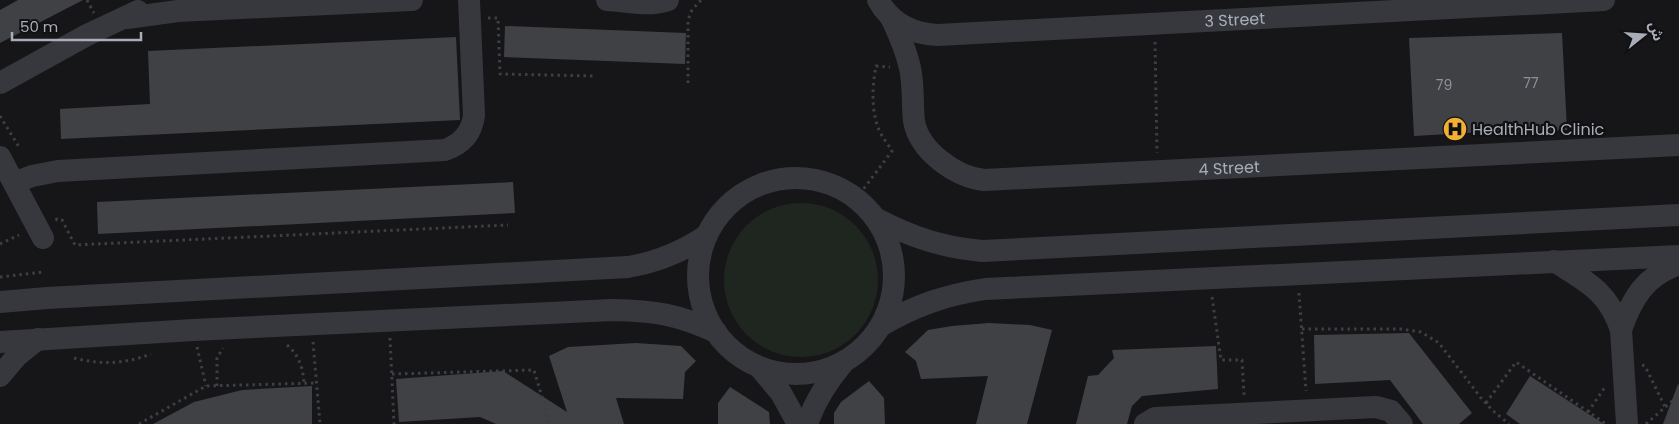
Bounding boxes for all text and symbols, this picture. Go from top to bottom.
street label: 3 Street [1204,7,1266,33]
scale bar [12,10,141,42]
north arrow [1619,10,1669,60]
text: 50 m [20,16,58,37]
text: ش [1644,19,1669,43]
house number: 77 [1523,73,1539,93]
house number: 79 [1436,75,1452,95]
hospital icon: HealthHub Clinic [1442,116,1468,142]
place label: HealthHub Clinic [1472,118,1605,141]
street label: 4 Street [1198,155,1260,181]

